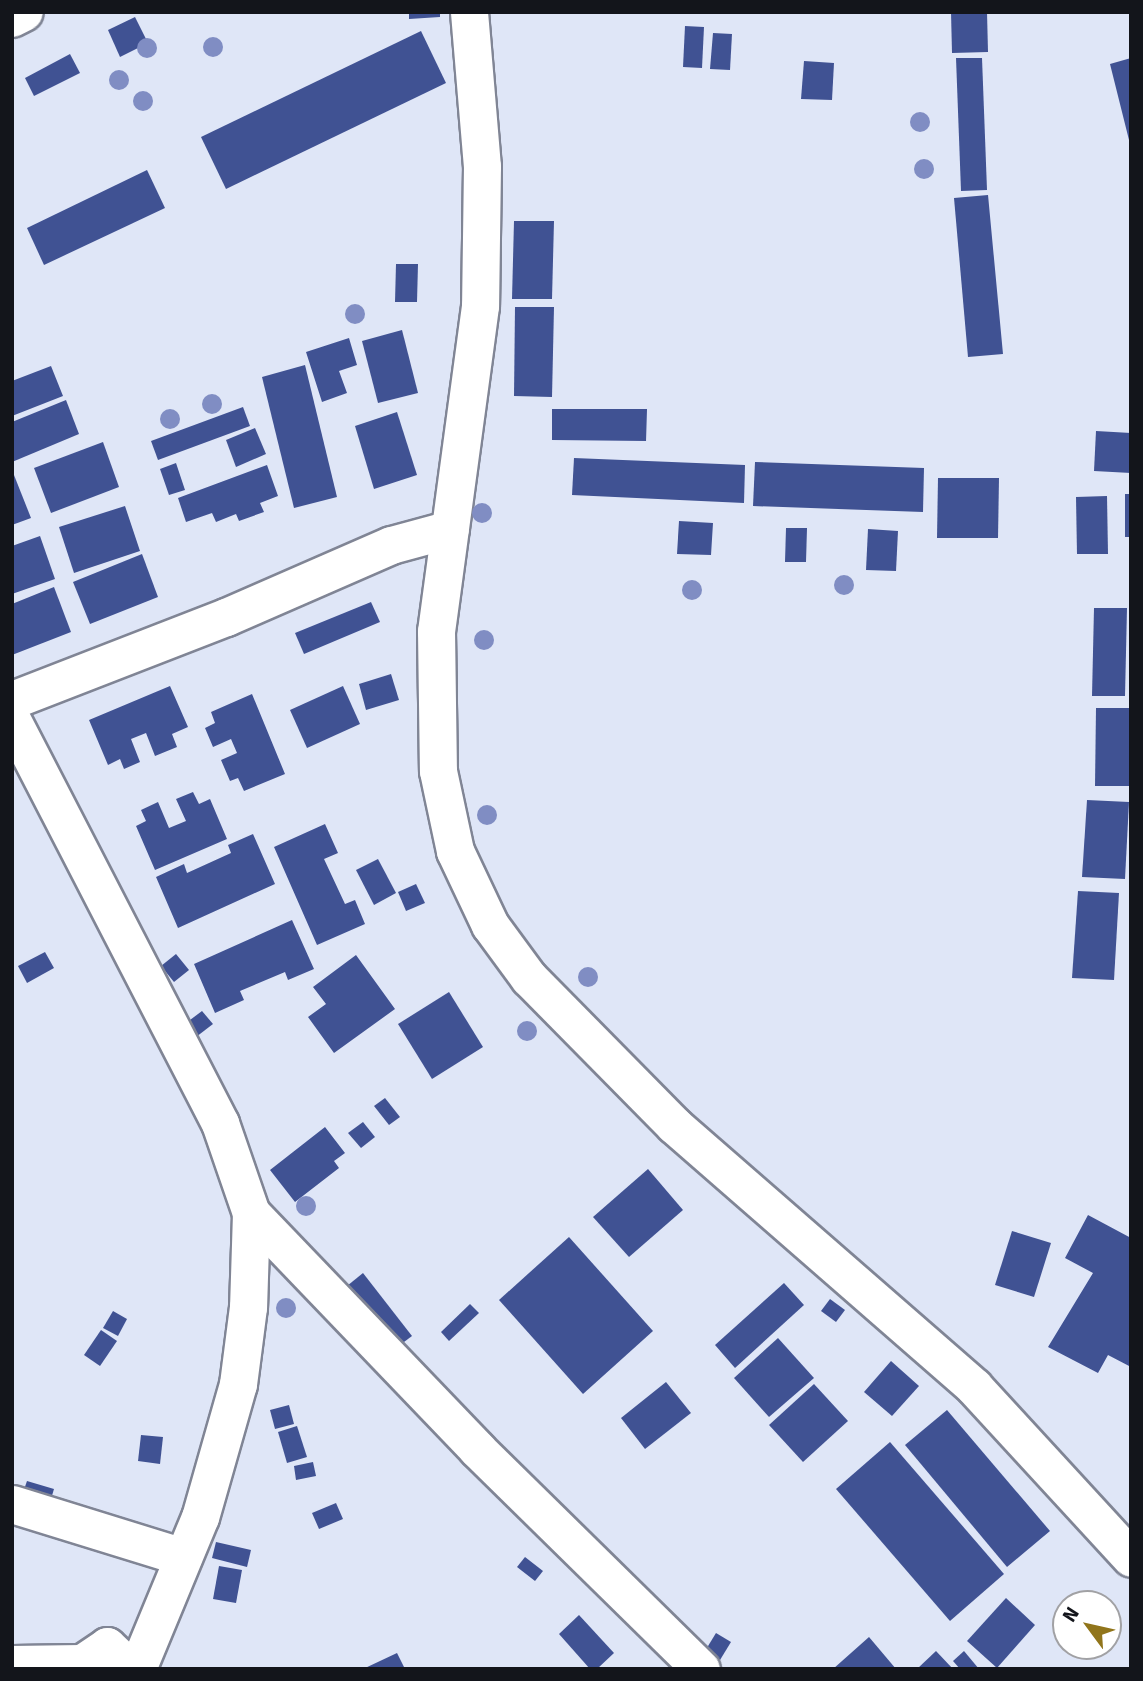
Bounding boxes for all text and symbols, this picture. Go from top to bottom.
north arrow [1052,1590,1122,1660]
text: N [1057,1603,1085,1627]

